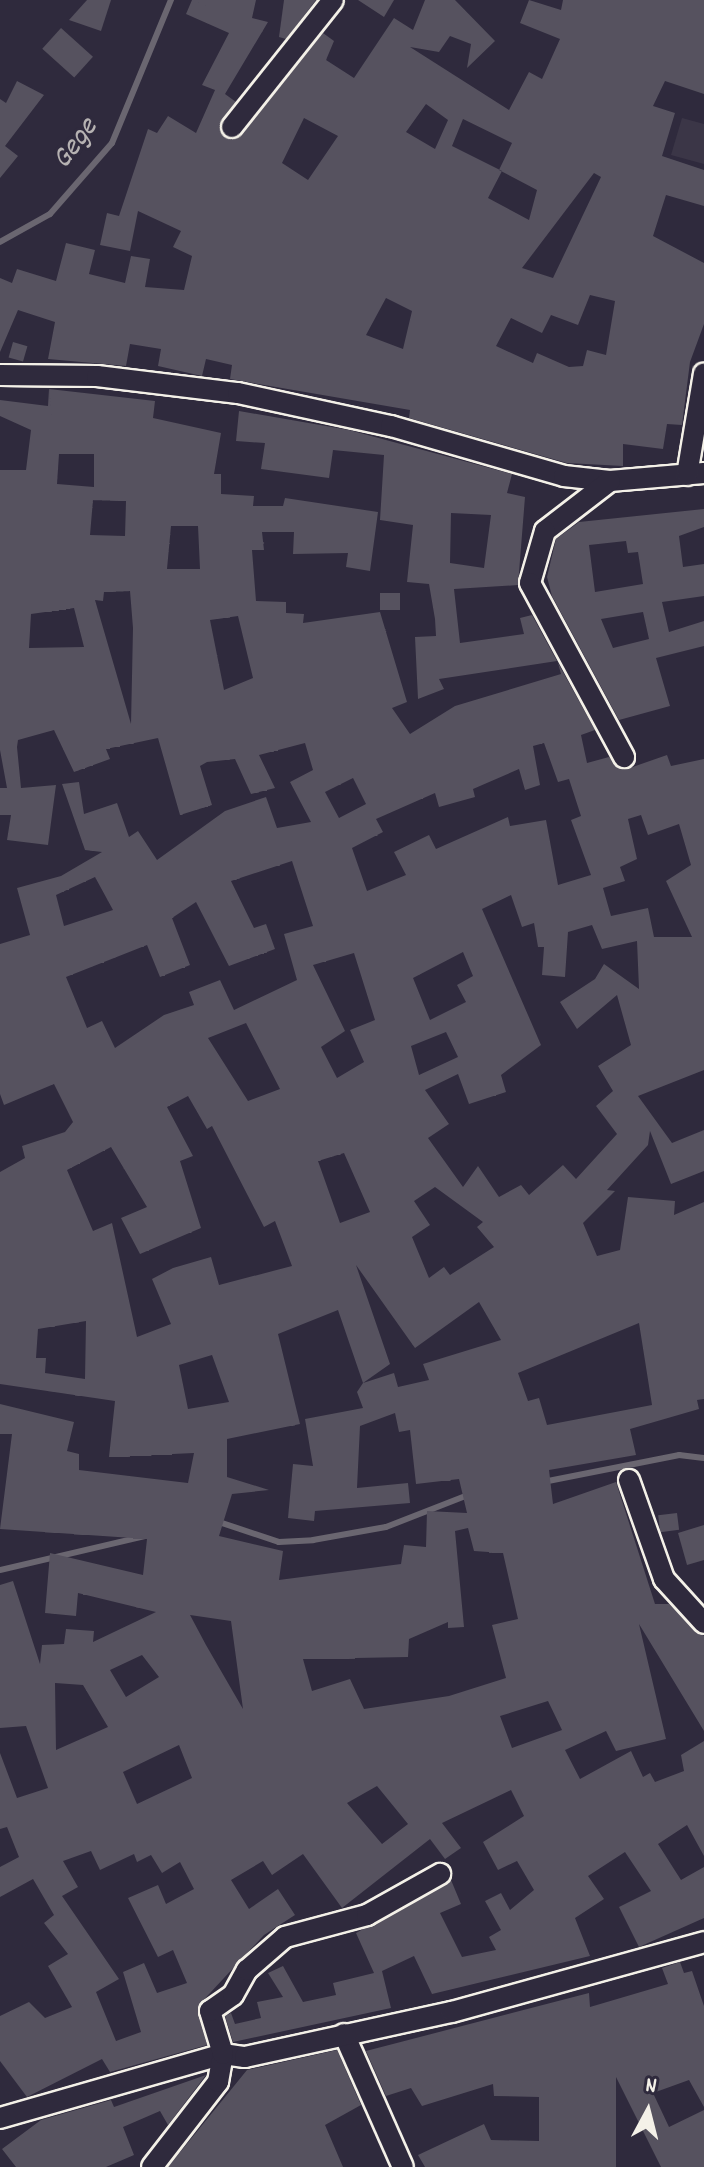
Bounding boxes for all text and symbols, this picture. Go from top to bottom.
water label: Gege [46,112,108,178]
north arrow [608,2071,688,2151]
text: N [644,2071,658,2103]

